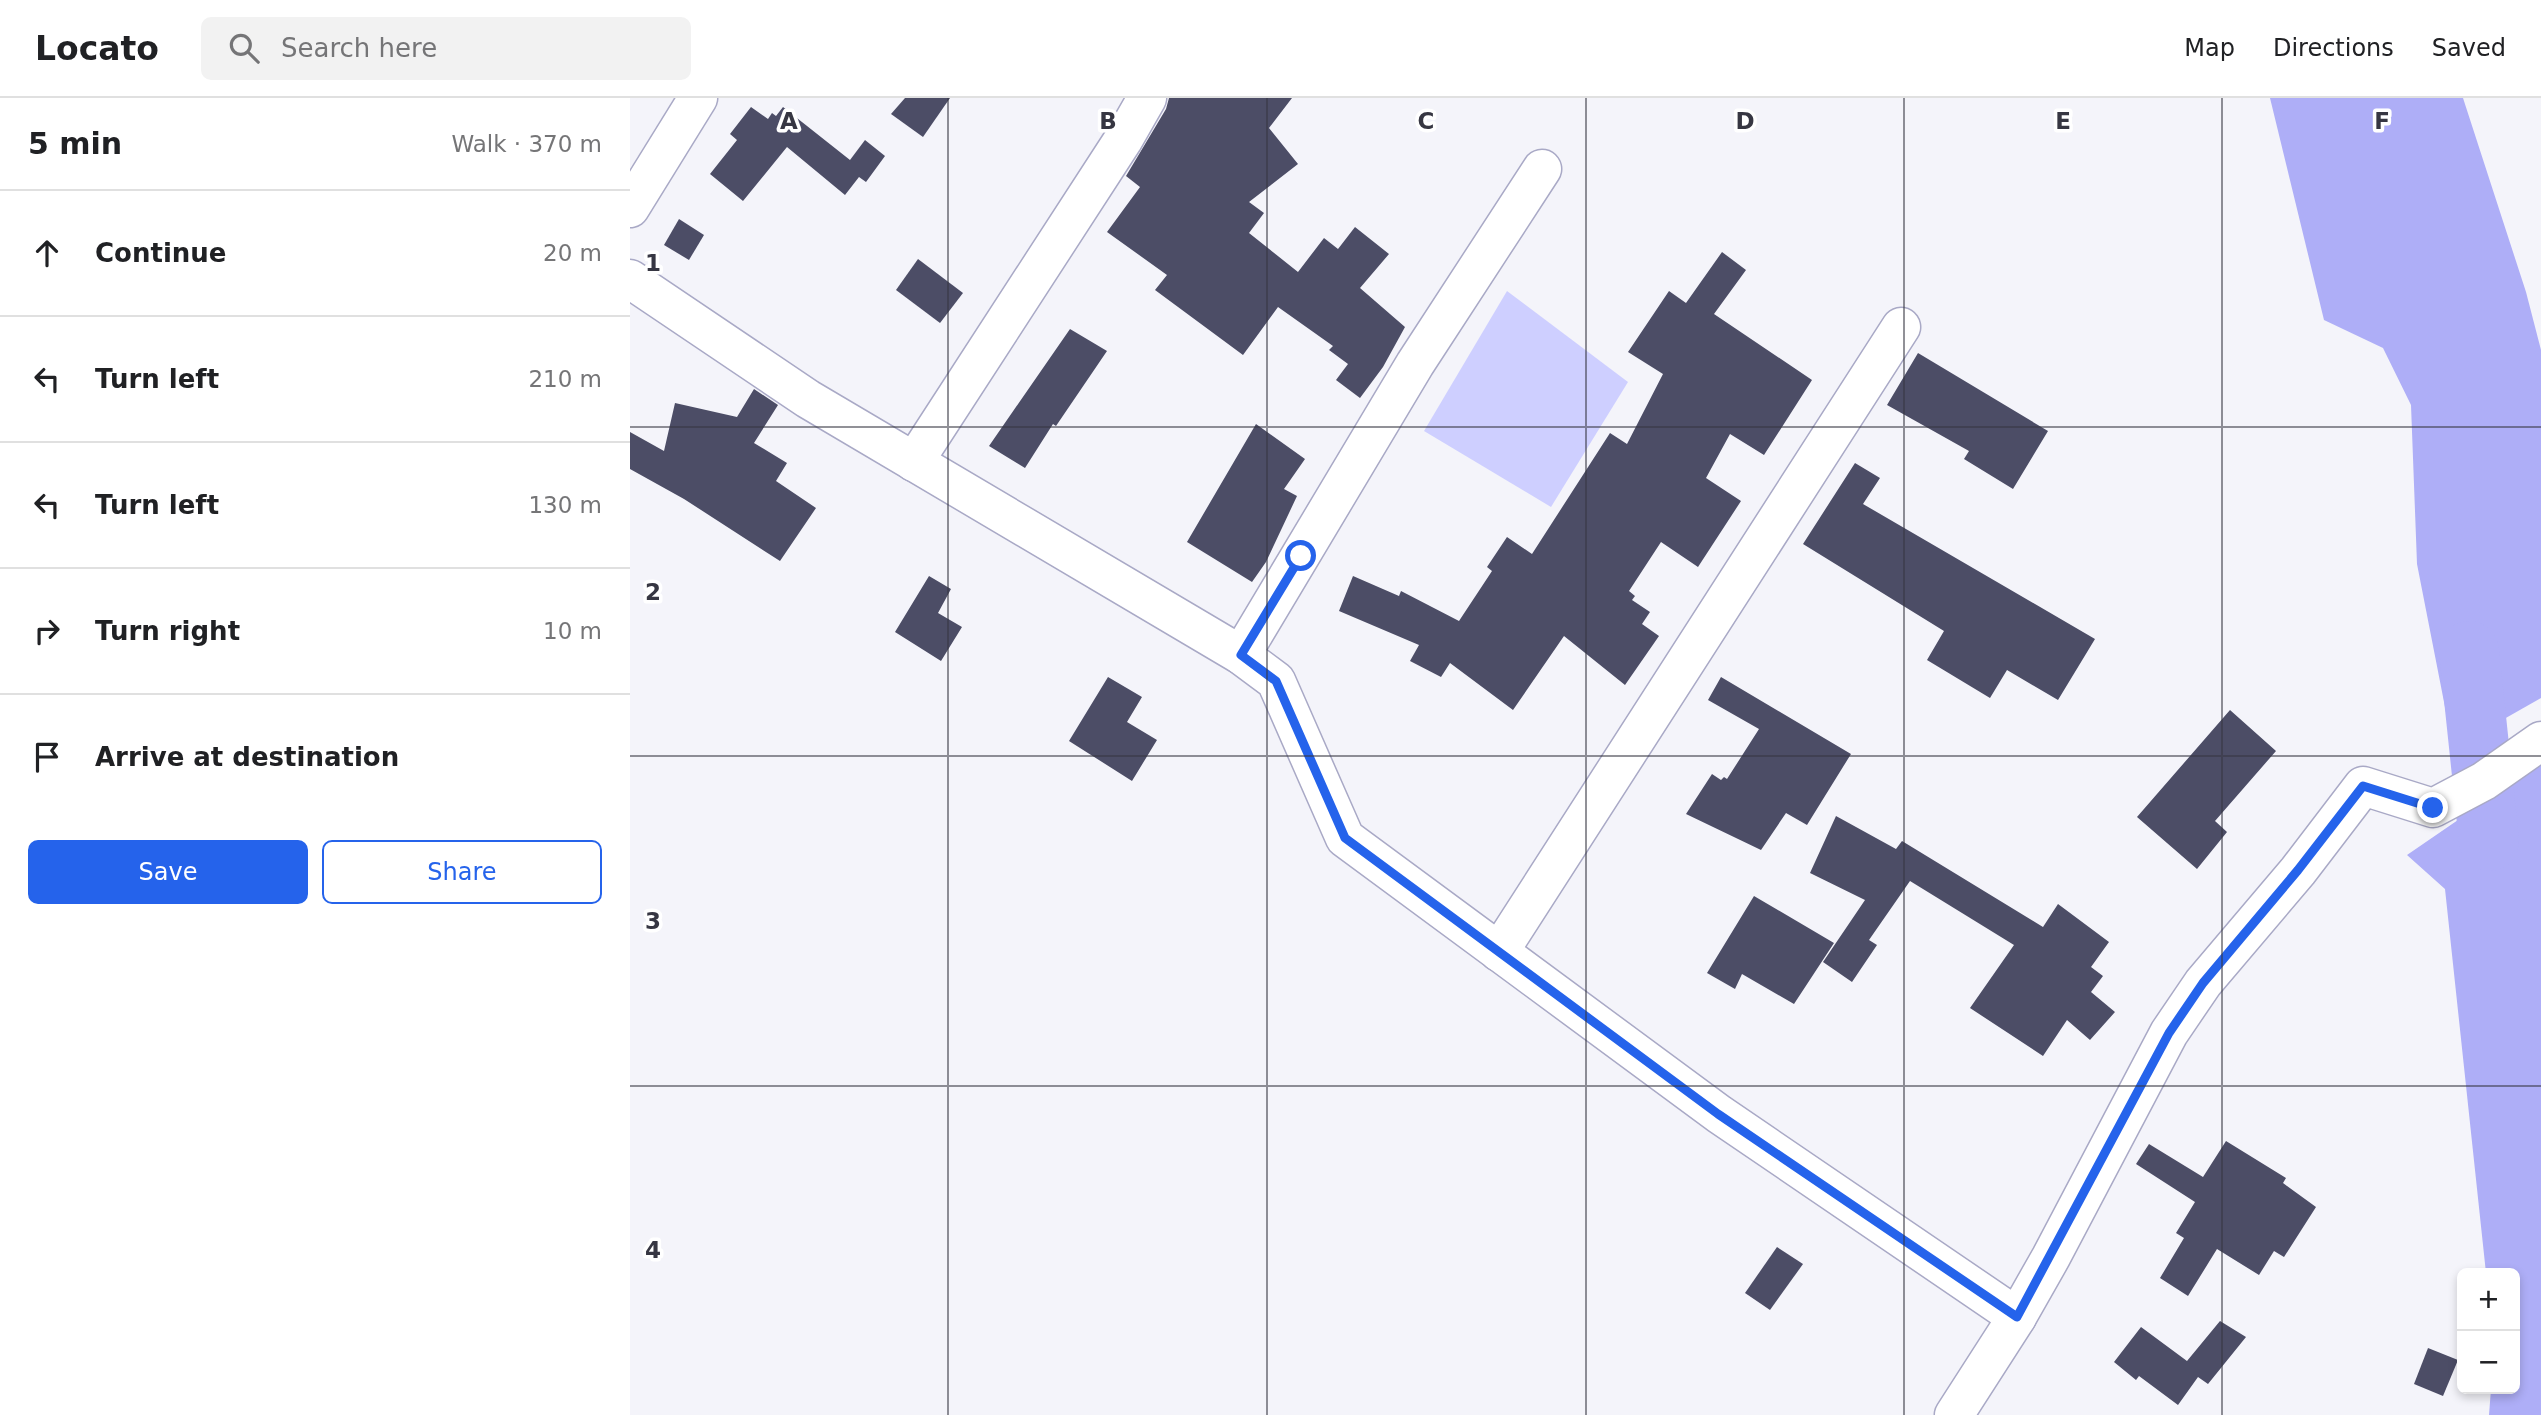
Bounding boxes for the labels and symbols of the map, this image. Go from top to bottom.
text: A [780,108,798,134]
text: B [1099,108,1117,134]
text: C [1418,108,1434,134]
text: D [1735,108,1755,134]
text: E [2055,108,2071,134]
text: F [2374,108,2390,134]
text: 1 [645,250,661,276]
route start [1285,540,1316,571]
text: 2 [645,579,661,605]
route end [2417,792,2448,823]
text: 3 [645,908,661,934]
text: 4 [645,1237,661,1263]

